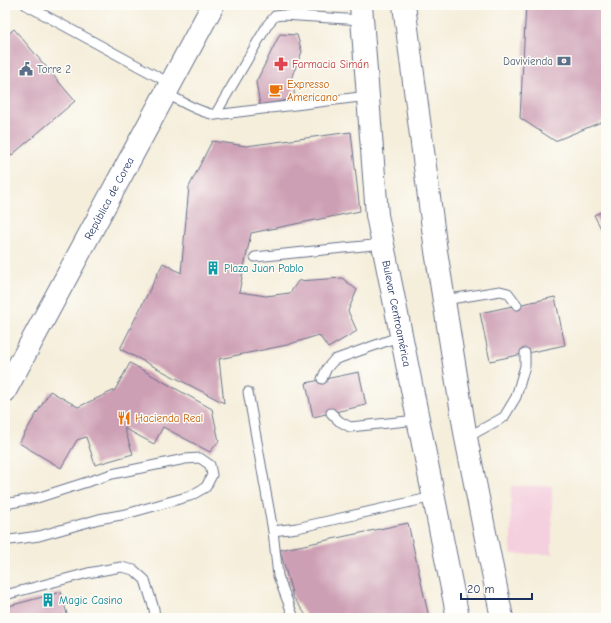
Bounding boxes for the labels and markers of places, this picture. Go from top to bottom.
bank icon: Davivienda [556,53,572,69]
place label: Davivienda [503,55,553,68]
pharmacy icon: Farmacia Simán [273,56,289,72]
place label: Farmacia Simán [292,58,369,71]
public building icon: Torre 2 [18,61,34,77]
place label: Torre 2 [37,63,71,76]
place label: Expresso Americano [287,78,338,104]
cafe icon: Expresso Americano [268,82,284,98]
building icon: Plaza Juan Pablo [205,260,221,276]
place label: Plaza Juan Pablo [224,262,304,275]
restaurant icon: Hacienda Real [116,410,132,426]
place label: Hacienda Real [135,412,203,425]
building icon: Magic Casino [40,592,56,608]
place label: Magic Casino [59,594,123,607]

